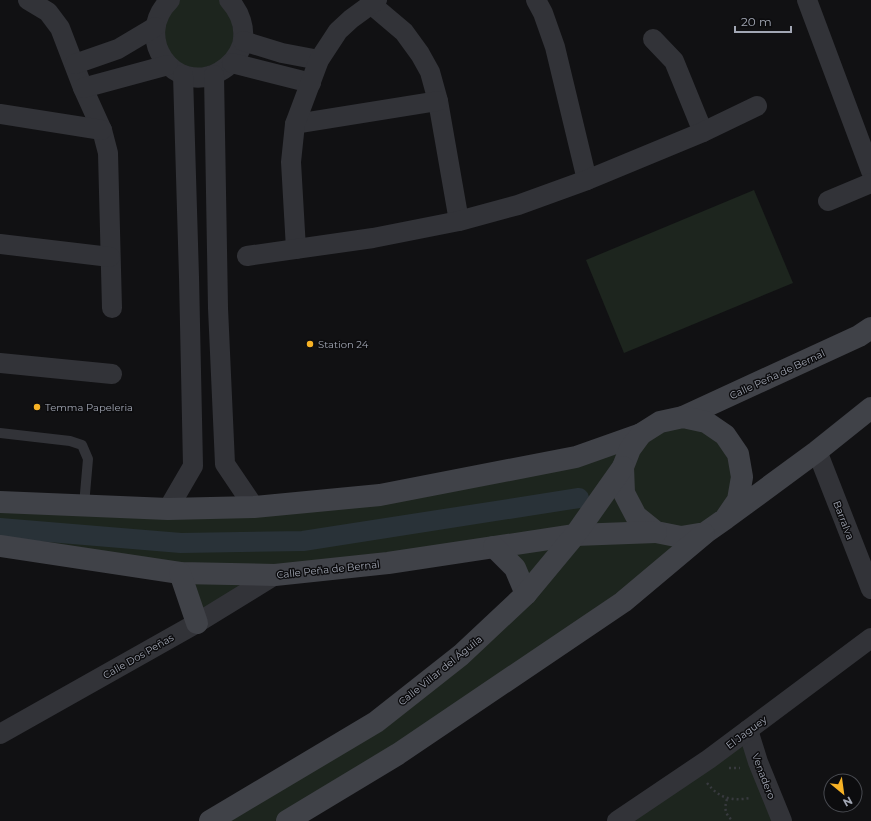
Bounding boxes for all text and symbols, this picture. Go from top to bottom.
scale bar [735,8,791,34]
text: 20 m [741,14,772,29]
place label: Station 24 [318,338,369,351]
marker: Station 24 [305,339,315,349]
street label: Calle Peña de Bernal [727,347,827,402]
place label: Temma Papeleria [45,401,133,414]
marker: Temma Papeleria [32,402,42,412]
street label: Barralva [830,499,857,542]
street label: Calle Peña de Bernal [276,558,380,581]
street label: Calle Dos Peñas [101,631,176,682]
street label: Calle Villar del Águila [396,632,485,708]
street label: El Jaguey [723,712,770,752]
street label: Venadero [749,751,778,801]
north arrow [823,773,863,813]
text: N [841,793,855,810]

